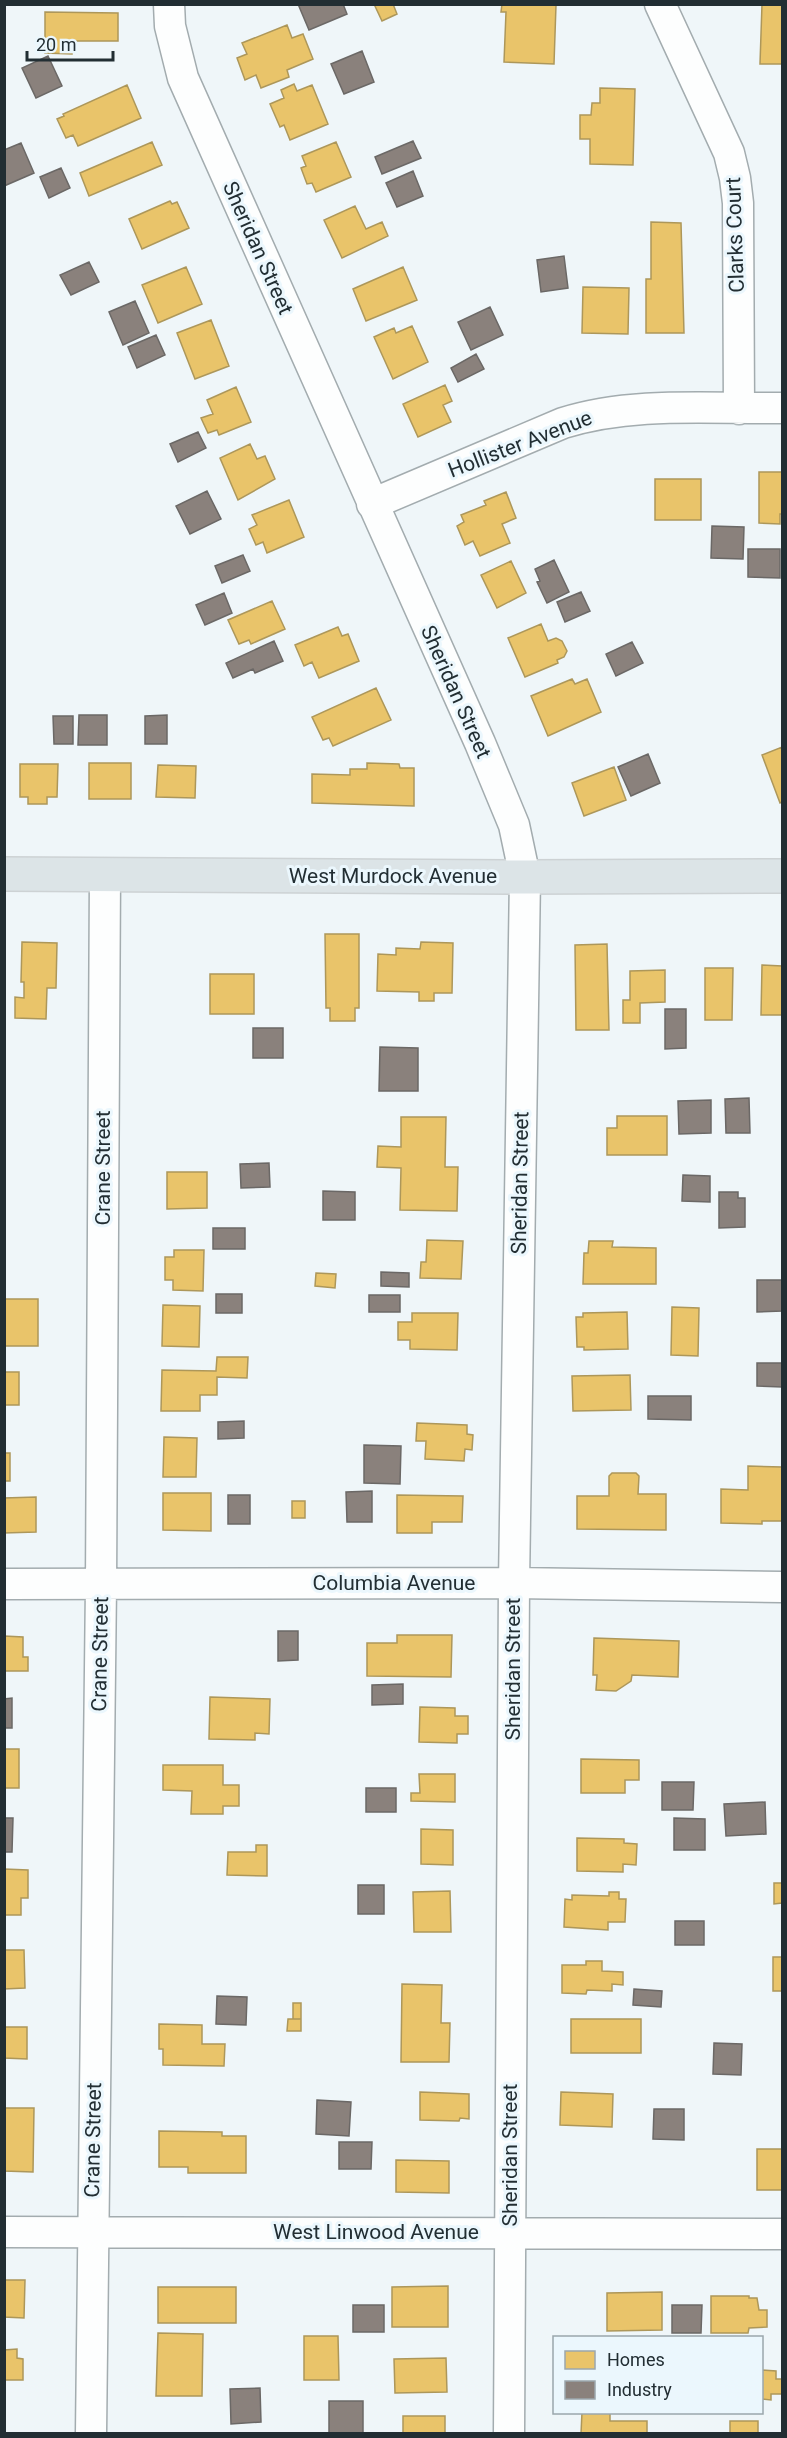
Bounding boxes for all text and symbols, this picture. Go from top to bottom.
scale bar [27,24,112,62]
text: 20 m [36,34,76,55]
street label: Clarks Court [721,177,749,293]
street label: Sheridan Street [218,178,298,318]
street label: Hollister Avenue [445,406,595,482]
street label: Sheridan Street [416,622,496,762]
street label: West Murdock Avenue [289,864,497,888]
street label: Crane Street [91,1110,115,1226]
street label: Sheridan Street [507,1111,533,1255]
street label: Columbia Avenue [313,1571,475,1595]
street label: Crane Street [87,1596,113,1712]
street label: Sheridan Street [501,1597,525,1740]
street label: Crane Street [80,2082,106,2198]
street label: Sheridan Street [498,2083,522,2226]
street label: West Linwood Avenue [273,2220,479,2244]
legend [553,2336,763,2414]
text: Homes [607,2349,665,2370]
text: Industry [607,2379,672,2400]

